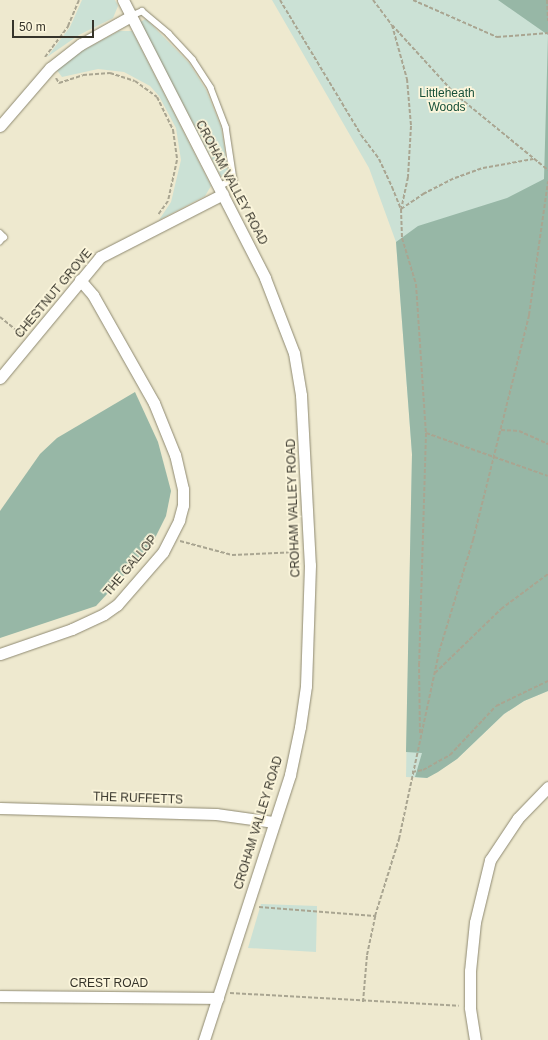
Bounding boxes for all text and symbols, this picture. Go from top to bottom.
scale bar [14,12,96,38]
text: 50 m [19,20,46,34]
park label: Littleheath Woods [419,87,475,115]
street label: CROHAM VALLEY ROAD [192,118,270,248]
street label: CHESTNUT GROVE [12,246,96,342]
street label: CROHAM VALLEY ROAD [284,438,304,578]
street label: THE GALLOP [101,533,161,599]
street label: CROHAM VALLEY ROAD [232,754,286,892]
street label: THE RUFFETTS [93,790,183,808]
street label: CREST ROAD [70,977,148,991]

